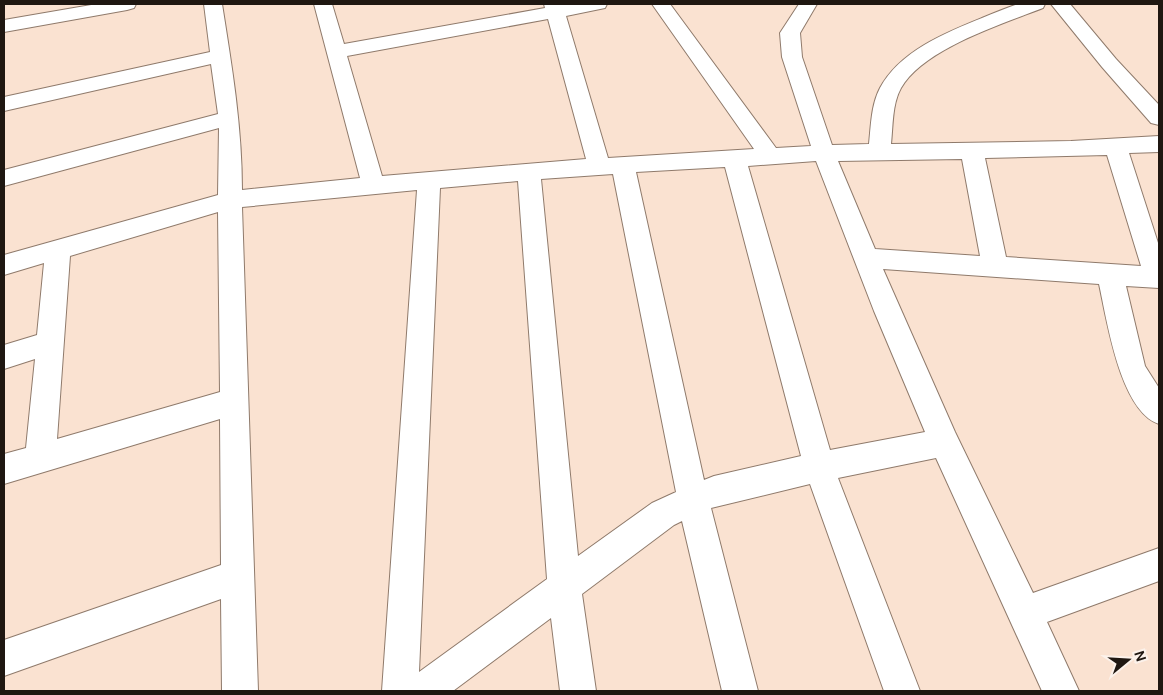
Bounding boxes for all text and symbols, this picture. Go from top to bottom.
north arrow [1103,635,1153,685]
text: N [1130,648,1151,664]

